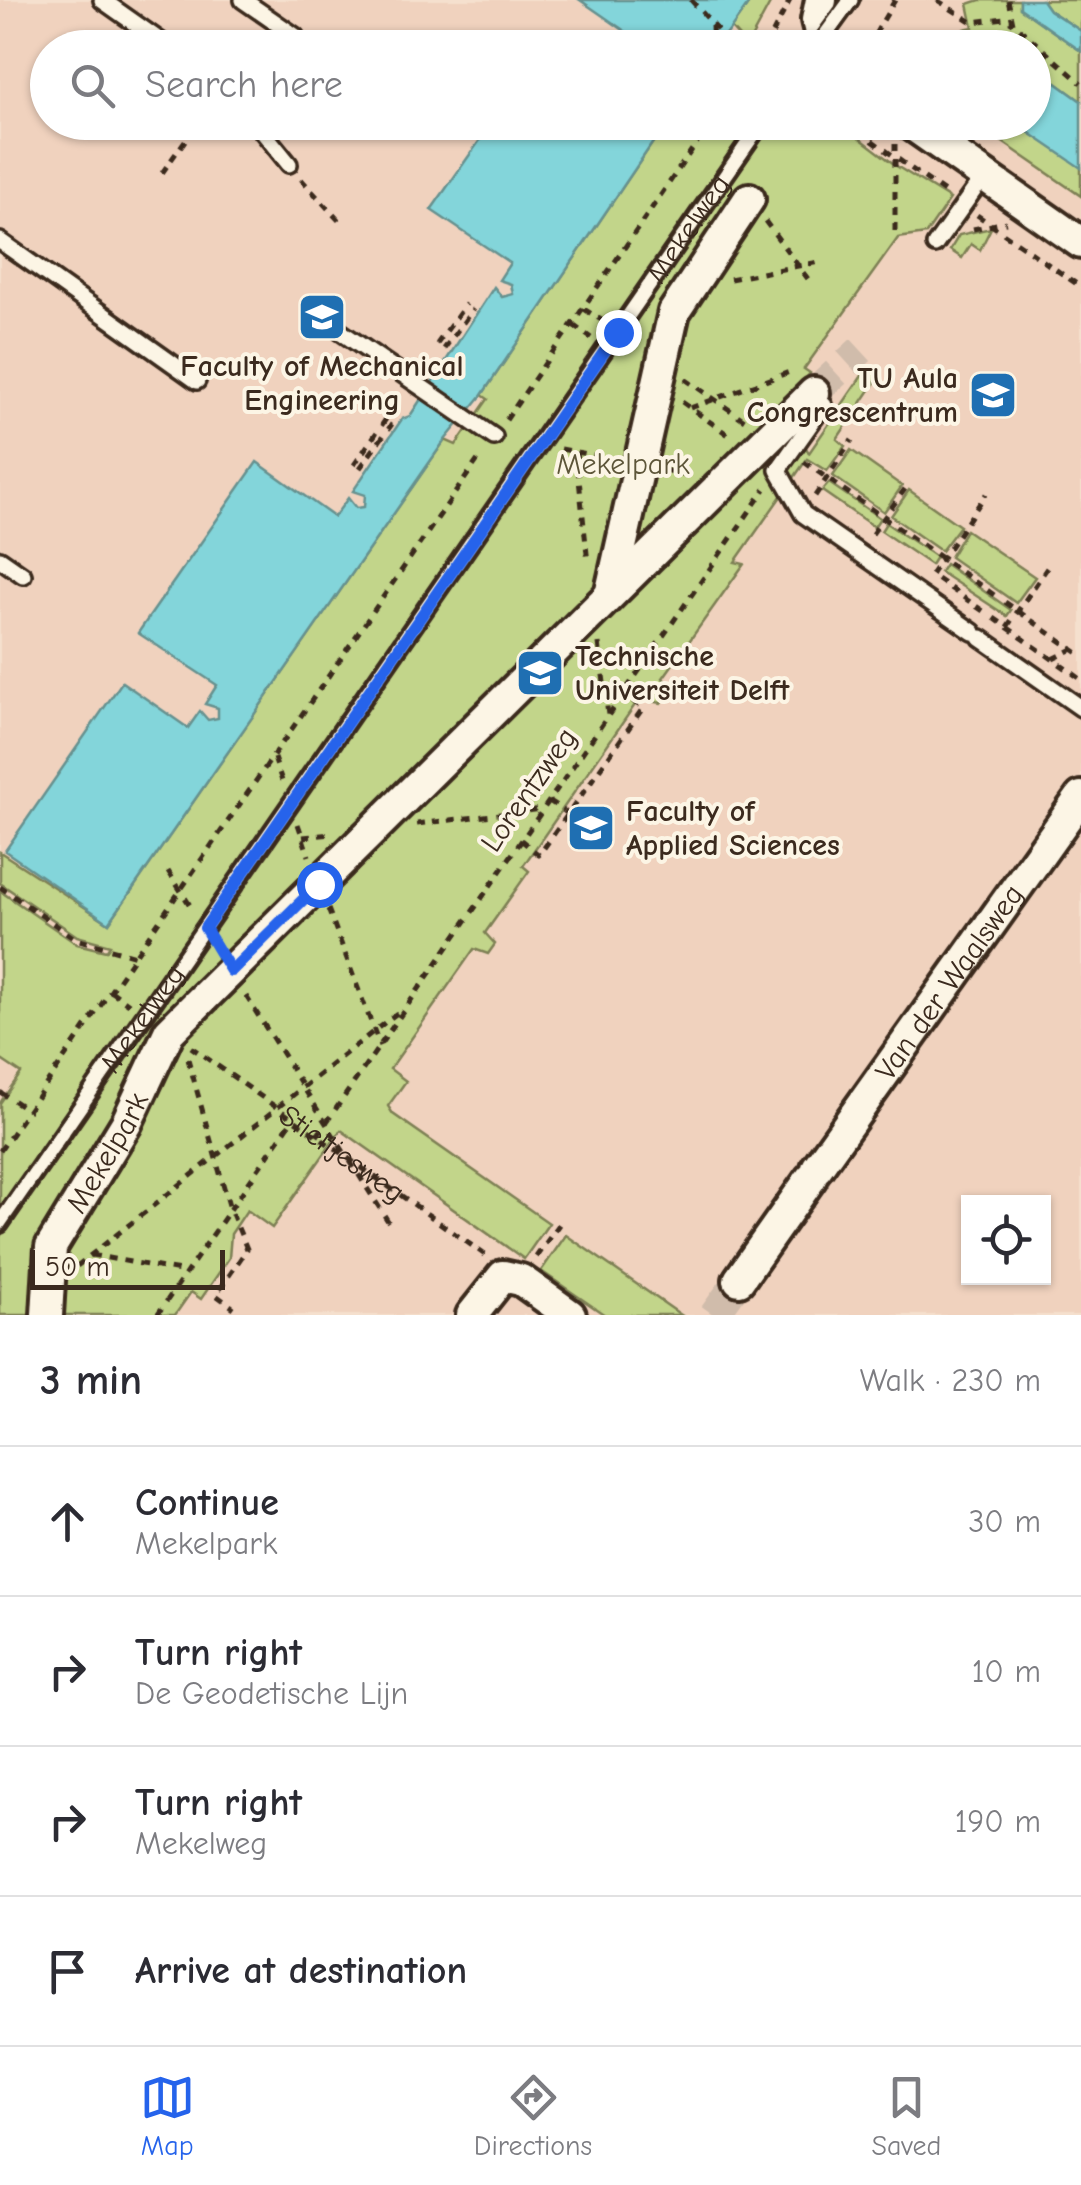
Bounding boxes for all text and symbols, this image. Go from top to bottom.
search box [30,30,1051,140]
icon: search [65,58,120,113]
text: Search here [145,63,343,107]
street label: Mekelweg [639,168,738,290]
school or university icon: Faculty of Mechanical Engineering [296,291,348,343]
route end [596,310,642,356]
place label: Faculty of Mechanical Engineering [180,349,464,418]
place label: TU Aula Congrescentrum [747,361,958,430]
school or university icon: TU Aula Congrescentrum [967,369,1019,421]
park label: Mekelpark [556,447,690,482]
place label: Technische Universiteit Delft [575,639,791,708]
school or university icon: Technische Universiteit Delft [514,647,566,699]
street label: Lorentzweg [474,721,584,859]
place label: Faculty of Applied Sciences [626,794,840,863]
school or university icon: Faculty of Applied Sciences [565,802,617,854]
route start [297,862,343,908]
street label: Van der Waalsweg [868,878,1031,1087]
street label: Mekelweg [93,957,192,1079]
street label: Mekelpark [59,1087,156,1219]
street label: Stieltjesweg [273,1098,411,1210]
map controls [961,1195,1051,1285]
button: locate [961,1195,1051,1285]
scale bar [30,1245,225,1290]
text: 50 m [45,1251,110,1283]
text: 3 min [40,1356,142,1405]
text: Walk · 230 m [860,1362,1041,1399]
text: Continue [135,1481,279,1525]
icon: ahead [40,1494,95,1549]
text: 30 m [968,1503,1041,1540]
text: Mekelpark [135,1525,277,1562]
text: Turn right [135,1631,302,1675]
icon: right [40,1644,95,1699]
text: 10 m [972,1653,1041,1690]
text: De Geodetische Lijn [135,1675,408,1712]
text: Turn right [135,1781,302,1825]
icon: right [40,1794,95,1849]
text: 190 m [955,1803,1041,1840]
text: Mekelweg [135,1825,267,1862]
icon: arrive [40,1944,95,1999]
text: Arrive at destination [135,1949,467,1993]
tab: Map [140,2070,195,2162]
tab: Directions [474,2070,592,2162]
tab: Saved [871,2070,941,2162]

